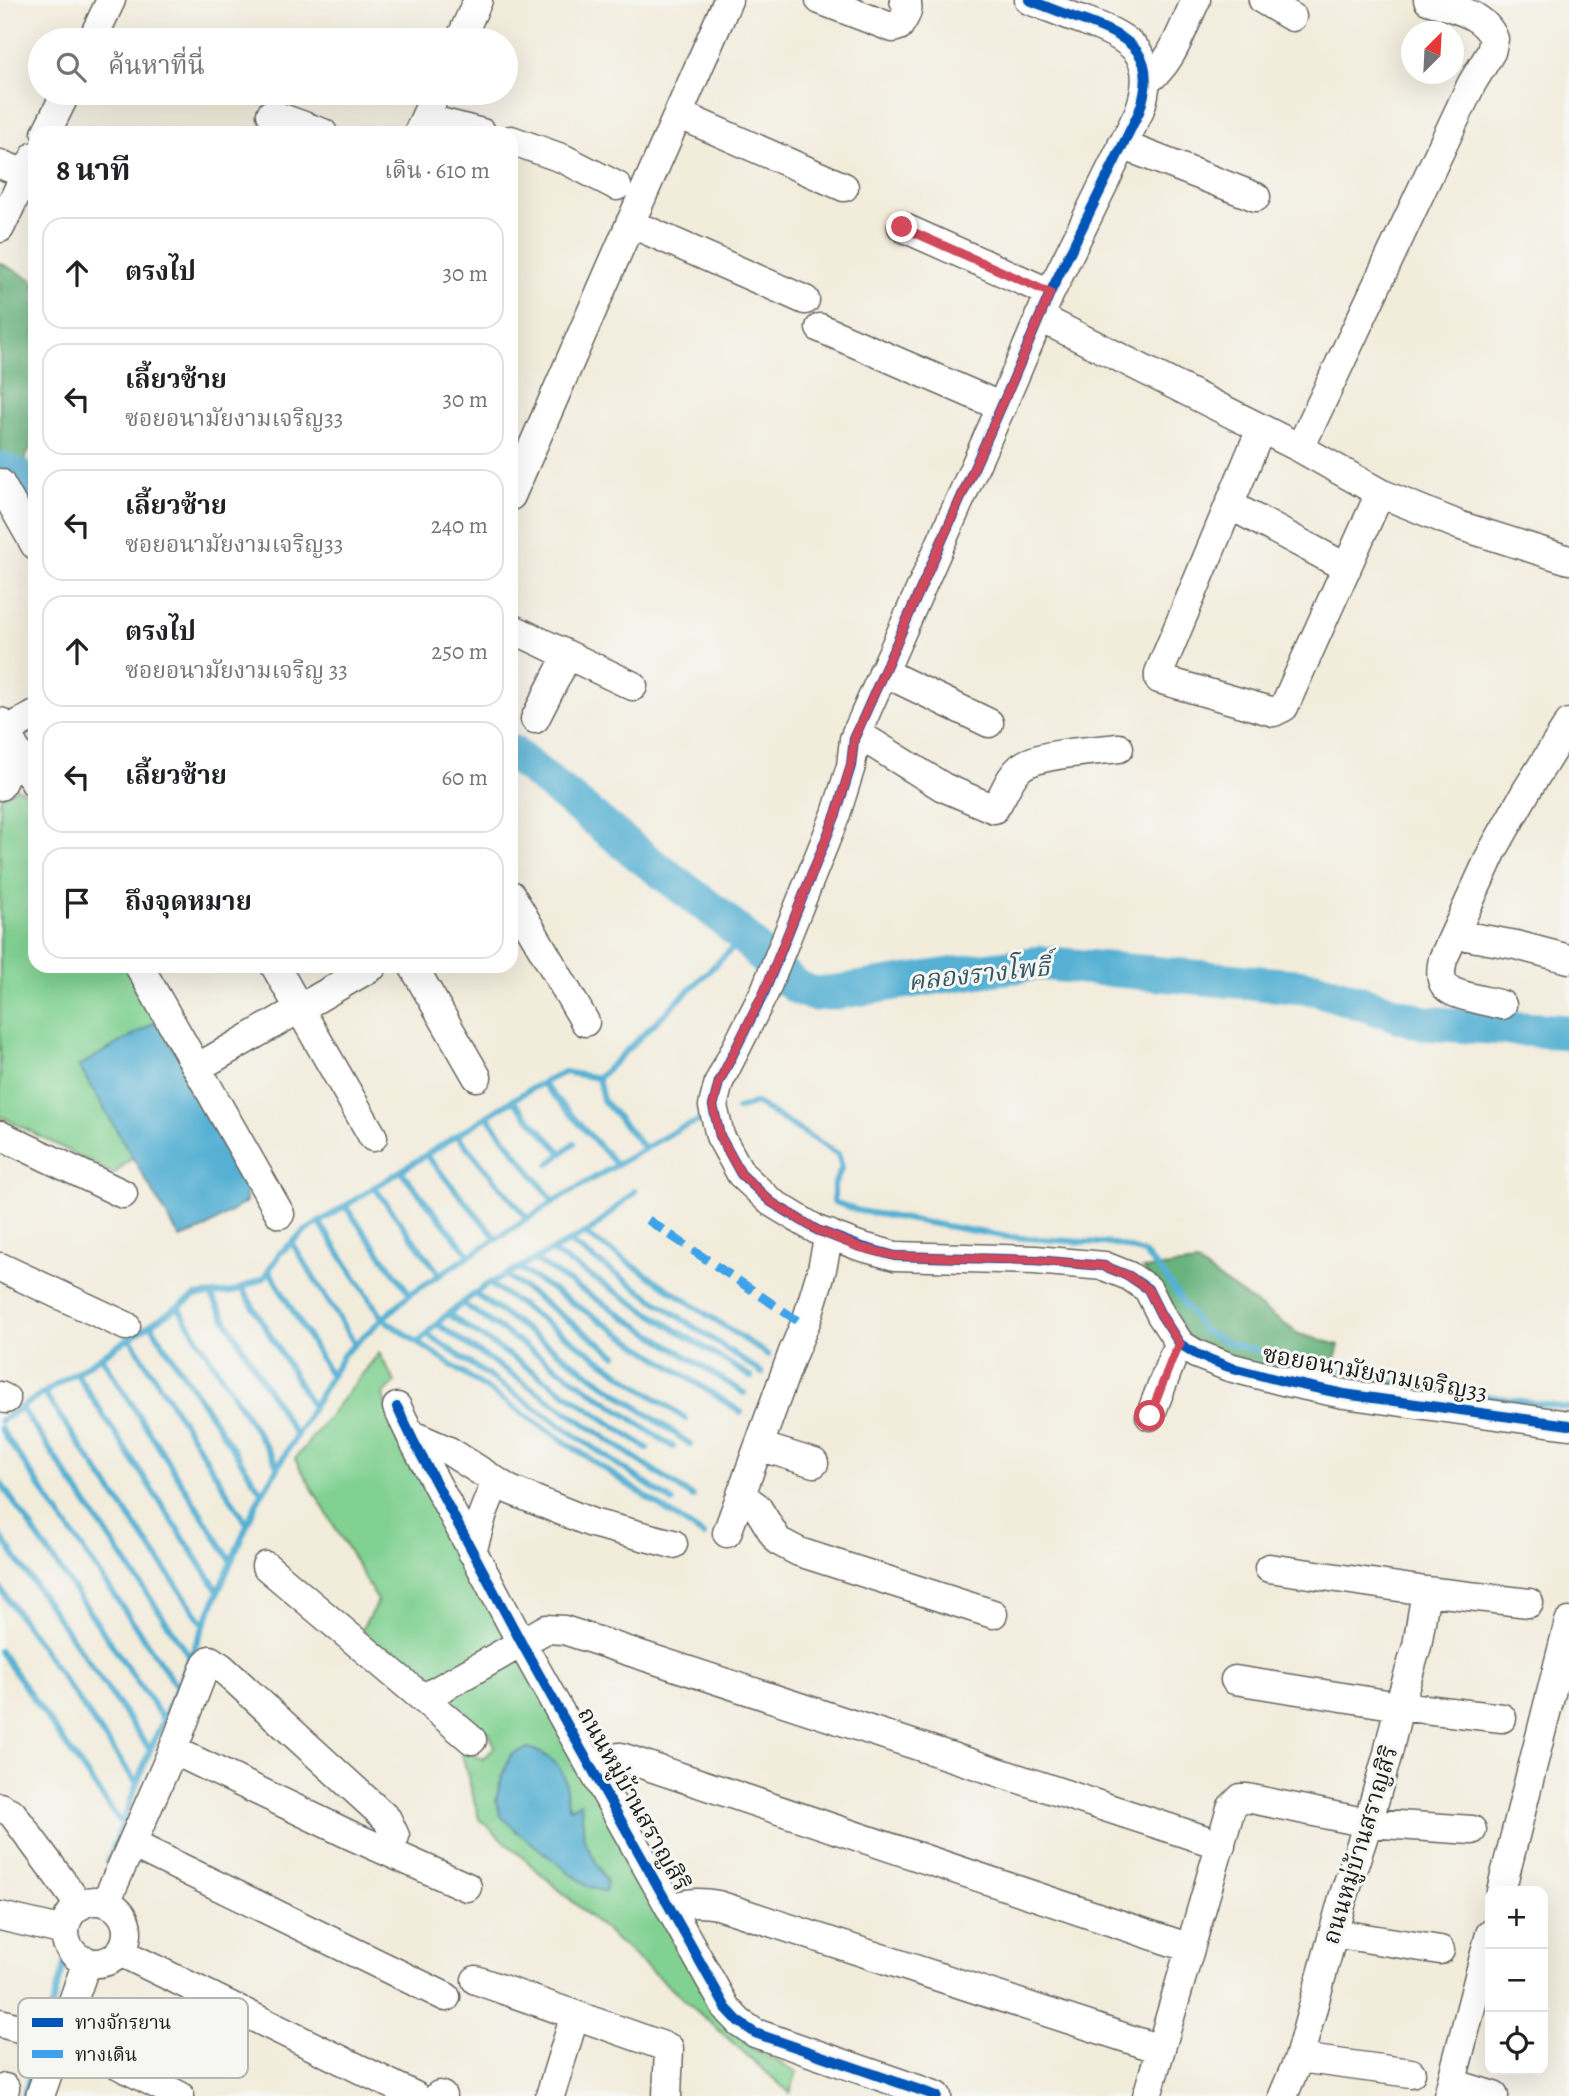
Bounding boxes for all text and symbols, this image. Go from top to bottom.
north arrow [1401,21,1464,84]
search box [28,28,518,105]
icon: search [52,48,90,86]
text: ค้นหาที่นี่ [108,48,205,83]
text: 8 นาที [56,150,130,190]
text: เดิน · 610 m [384,155,490,186]
route end [886,211,917,242]
icon: ahead [58,254,96,292]
text: ตรงไป [125,254,196,289]
text: 30 m [442,258,488,289]
text: เลี้ยวซ้าย [125,362,227,397]
icon: left [58,380,96,418]
text: 30 m [442,384,488,415]
text: ซอยอนามัยงามเจริญ33 [125,403,343,434]
text: เลี้ยวซ้าย [125,488,227,523]
icon: left [58,506,96,544]
text: 240 m [431,510,488,541]
text: ซอยอนามัยงามเจริญ33 [125,529,343,560]
text: ตรงไป [125,614,196,649]
icon: ahead [58,632,96,670]
text: 250 m [431,636,488,667]
text: ซอยอนามัยงามเจริญ 33 [125,655,348,686]
icon: left [58,758,96,796]
text: เลี้ยวซ้าย [125,758,227,793]
text: 60 m [441,762,488,793]
icon: arrive [58,884,96,922]
text: ถึงจุดหมาย [125,884,252,919]
water label: คลองรางโพธิ์ [906,947,1061,999]
street label: ซอยอนามัยงามเจริญ33 [1260,1337,1490,1409]
route start [1134,1400,1165,1431]
street label: ถนนหมู่บ้านสราญสิริ [570,1701,698,1897]
street label: ถนนหมู่บ้านสราญสิริ [1315,1742,1405,1948]
map controls [1485,1886,1548,2075]
button: + [1485,1886,1548,1949]
button: − [1485,1949,1548,2012]
legend [18,1998,248,2078]
text: ทางจักรยาน [75,2010,171,2036]
button: locate [1485,2012,1548,2075]
text: ทางเดิน [75,2042,137,2068]

